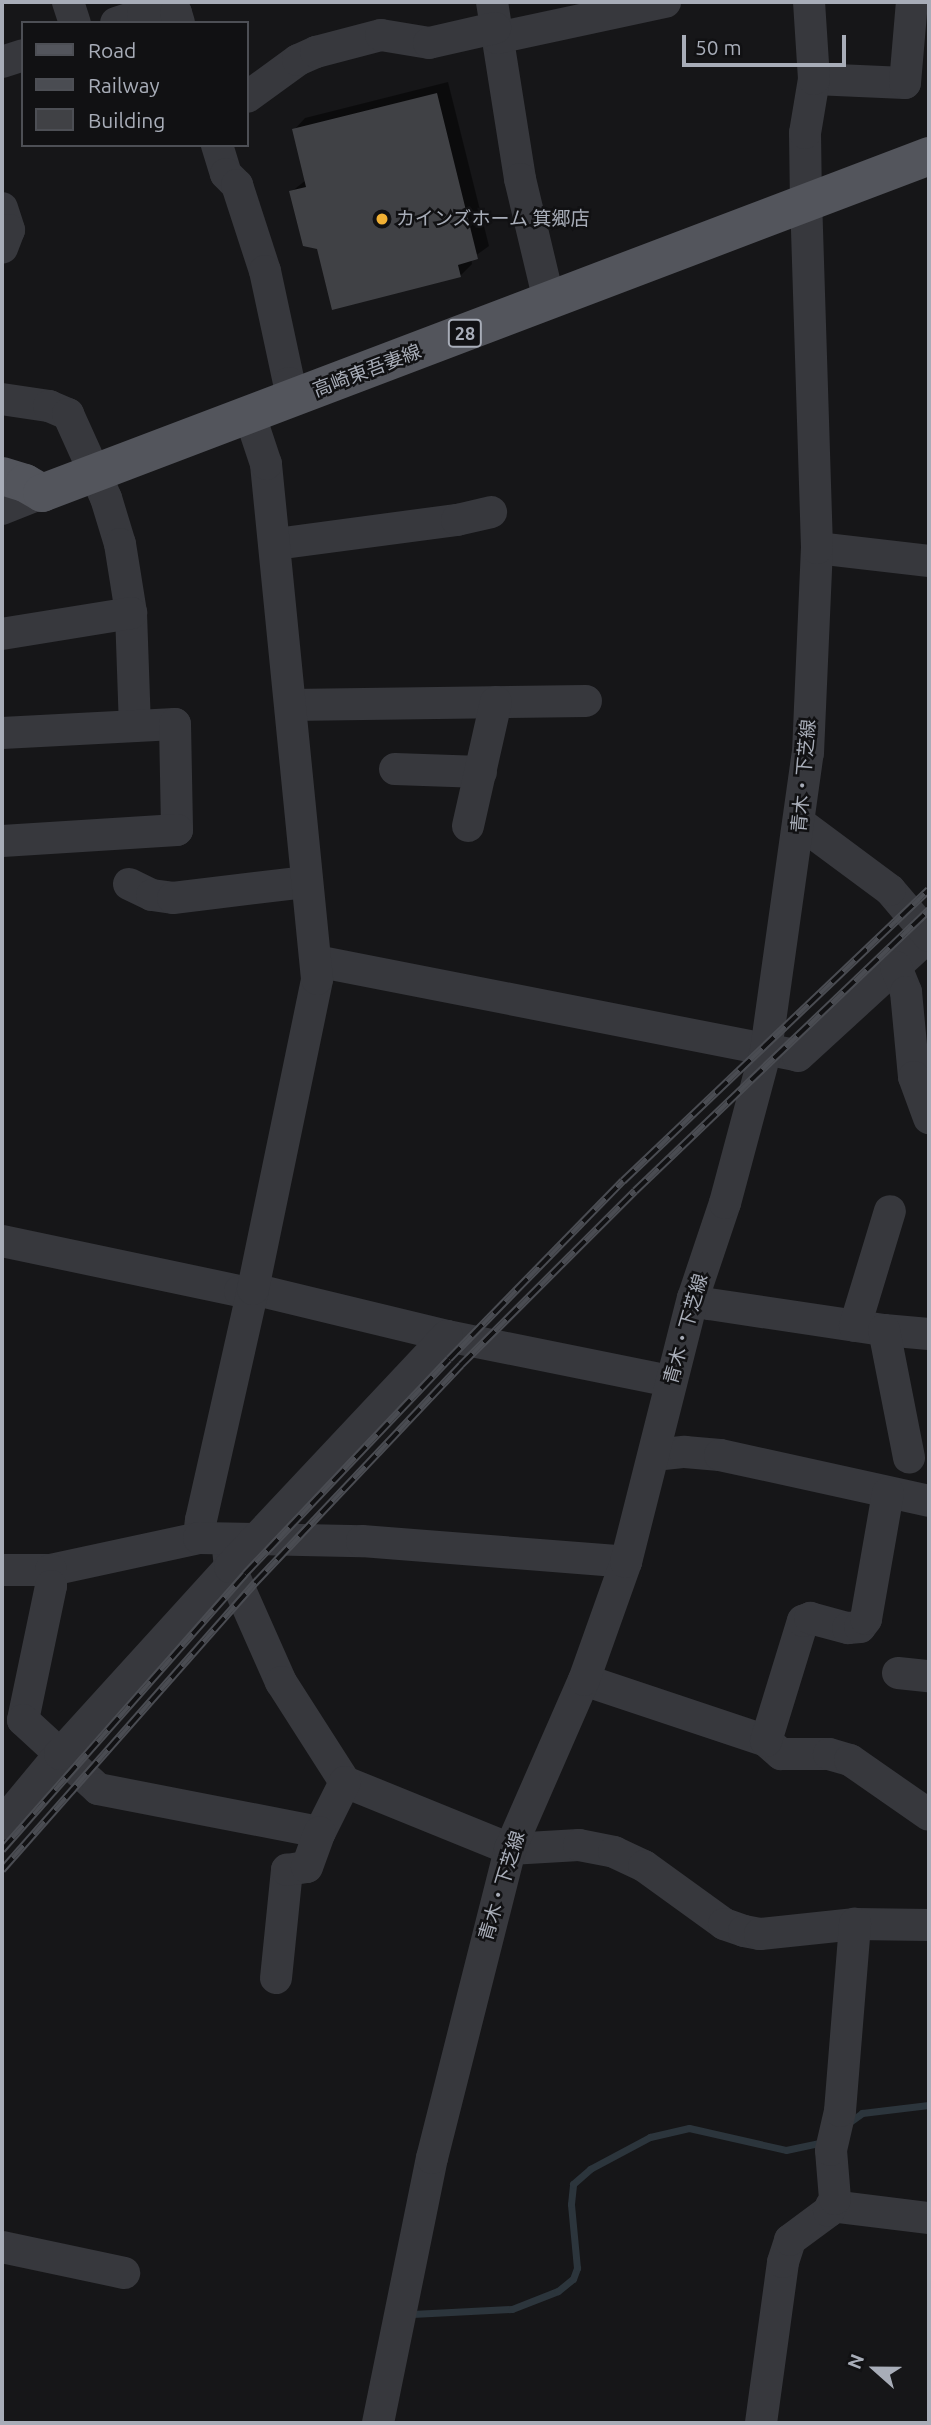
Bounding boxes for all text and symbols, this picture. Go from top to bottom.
legend [21,21,248,147]
scale bar [686,21,850,65]
text: 50 m [695,35,742,59]
text: Road [88,38,136,62]
text: Railway [88,73,160,97]
text: Building [88,108,165,132]
place label: カインズホーム 箕郷店 [396,208,590,230]
marker: カインズホーム 箕郷店 [374,211,390,227]
road number: 28 [448,318,482,348]
street label: 高崎東吾妻線 [310,340,424,402]
street label: 青木・下芝線 [788,718,820,834]
street label: 青木・下芝線 [659,1271,713,1387]
street label: 青木・下芝線 [474,1828,530,1944]
north arrow [840,2334,910,2404]
text: N [843,2351,868,2372]

